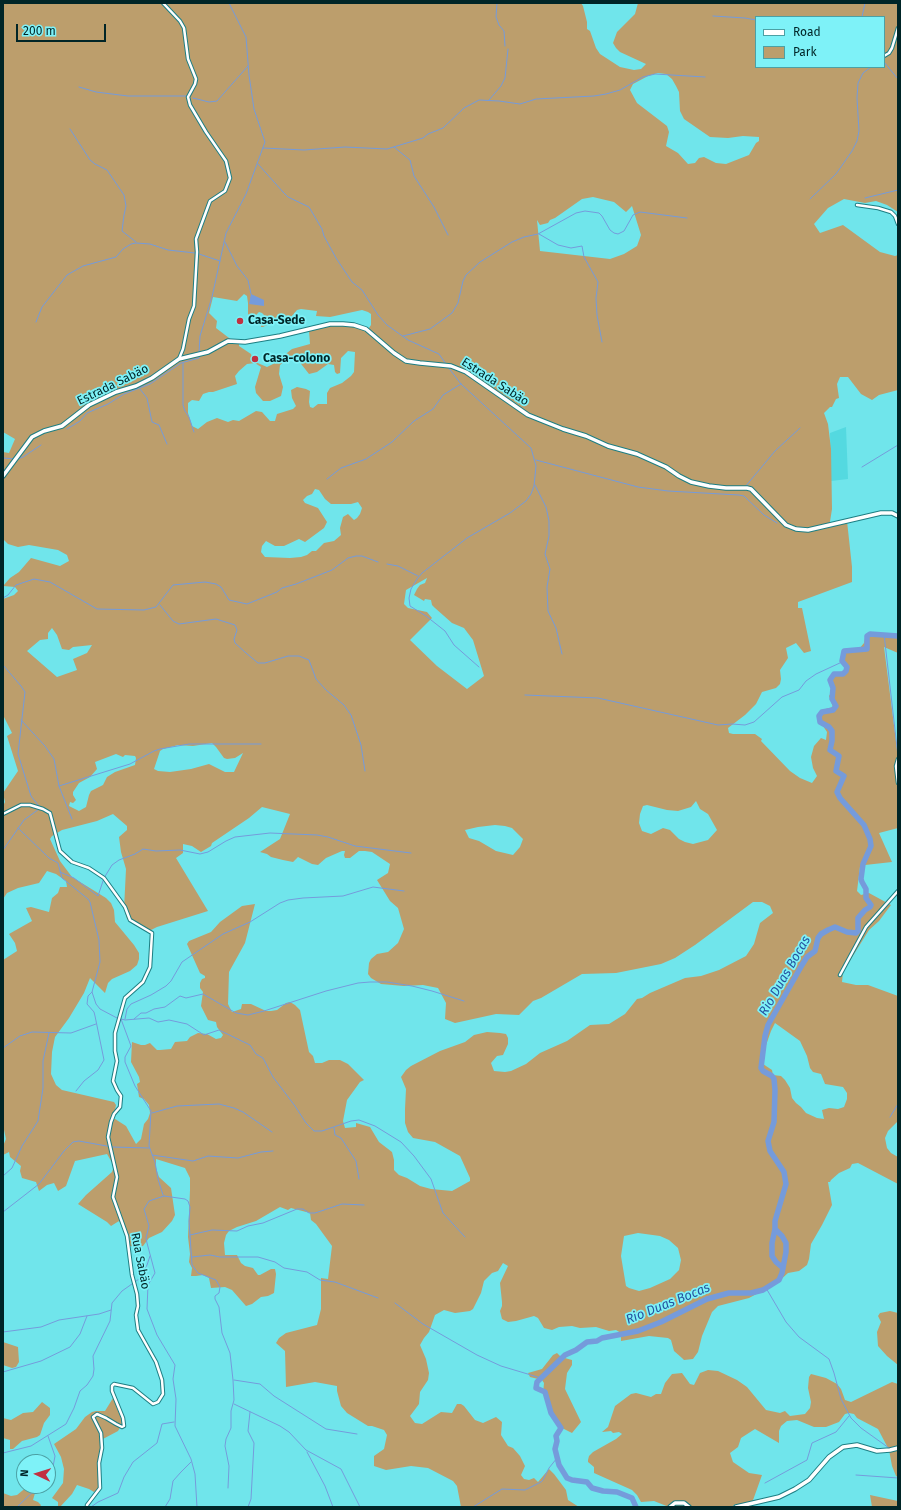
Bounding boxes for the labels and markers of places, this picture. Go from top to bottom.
place label: Casa-Sede [248,314,305,328]
marker: Casa-Sede [235,316,245,326]
place label: Casa-colono [263,352,330,366]
marker: Casa-colono [250,354,260,364]

